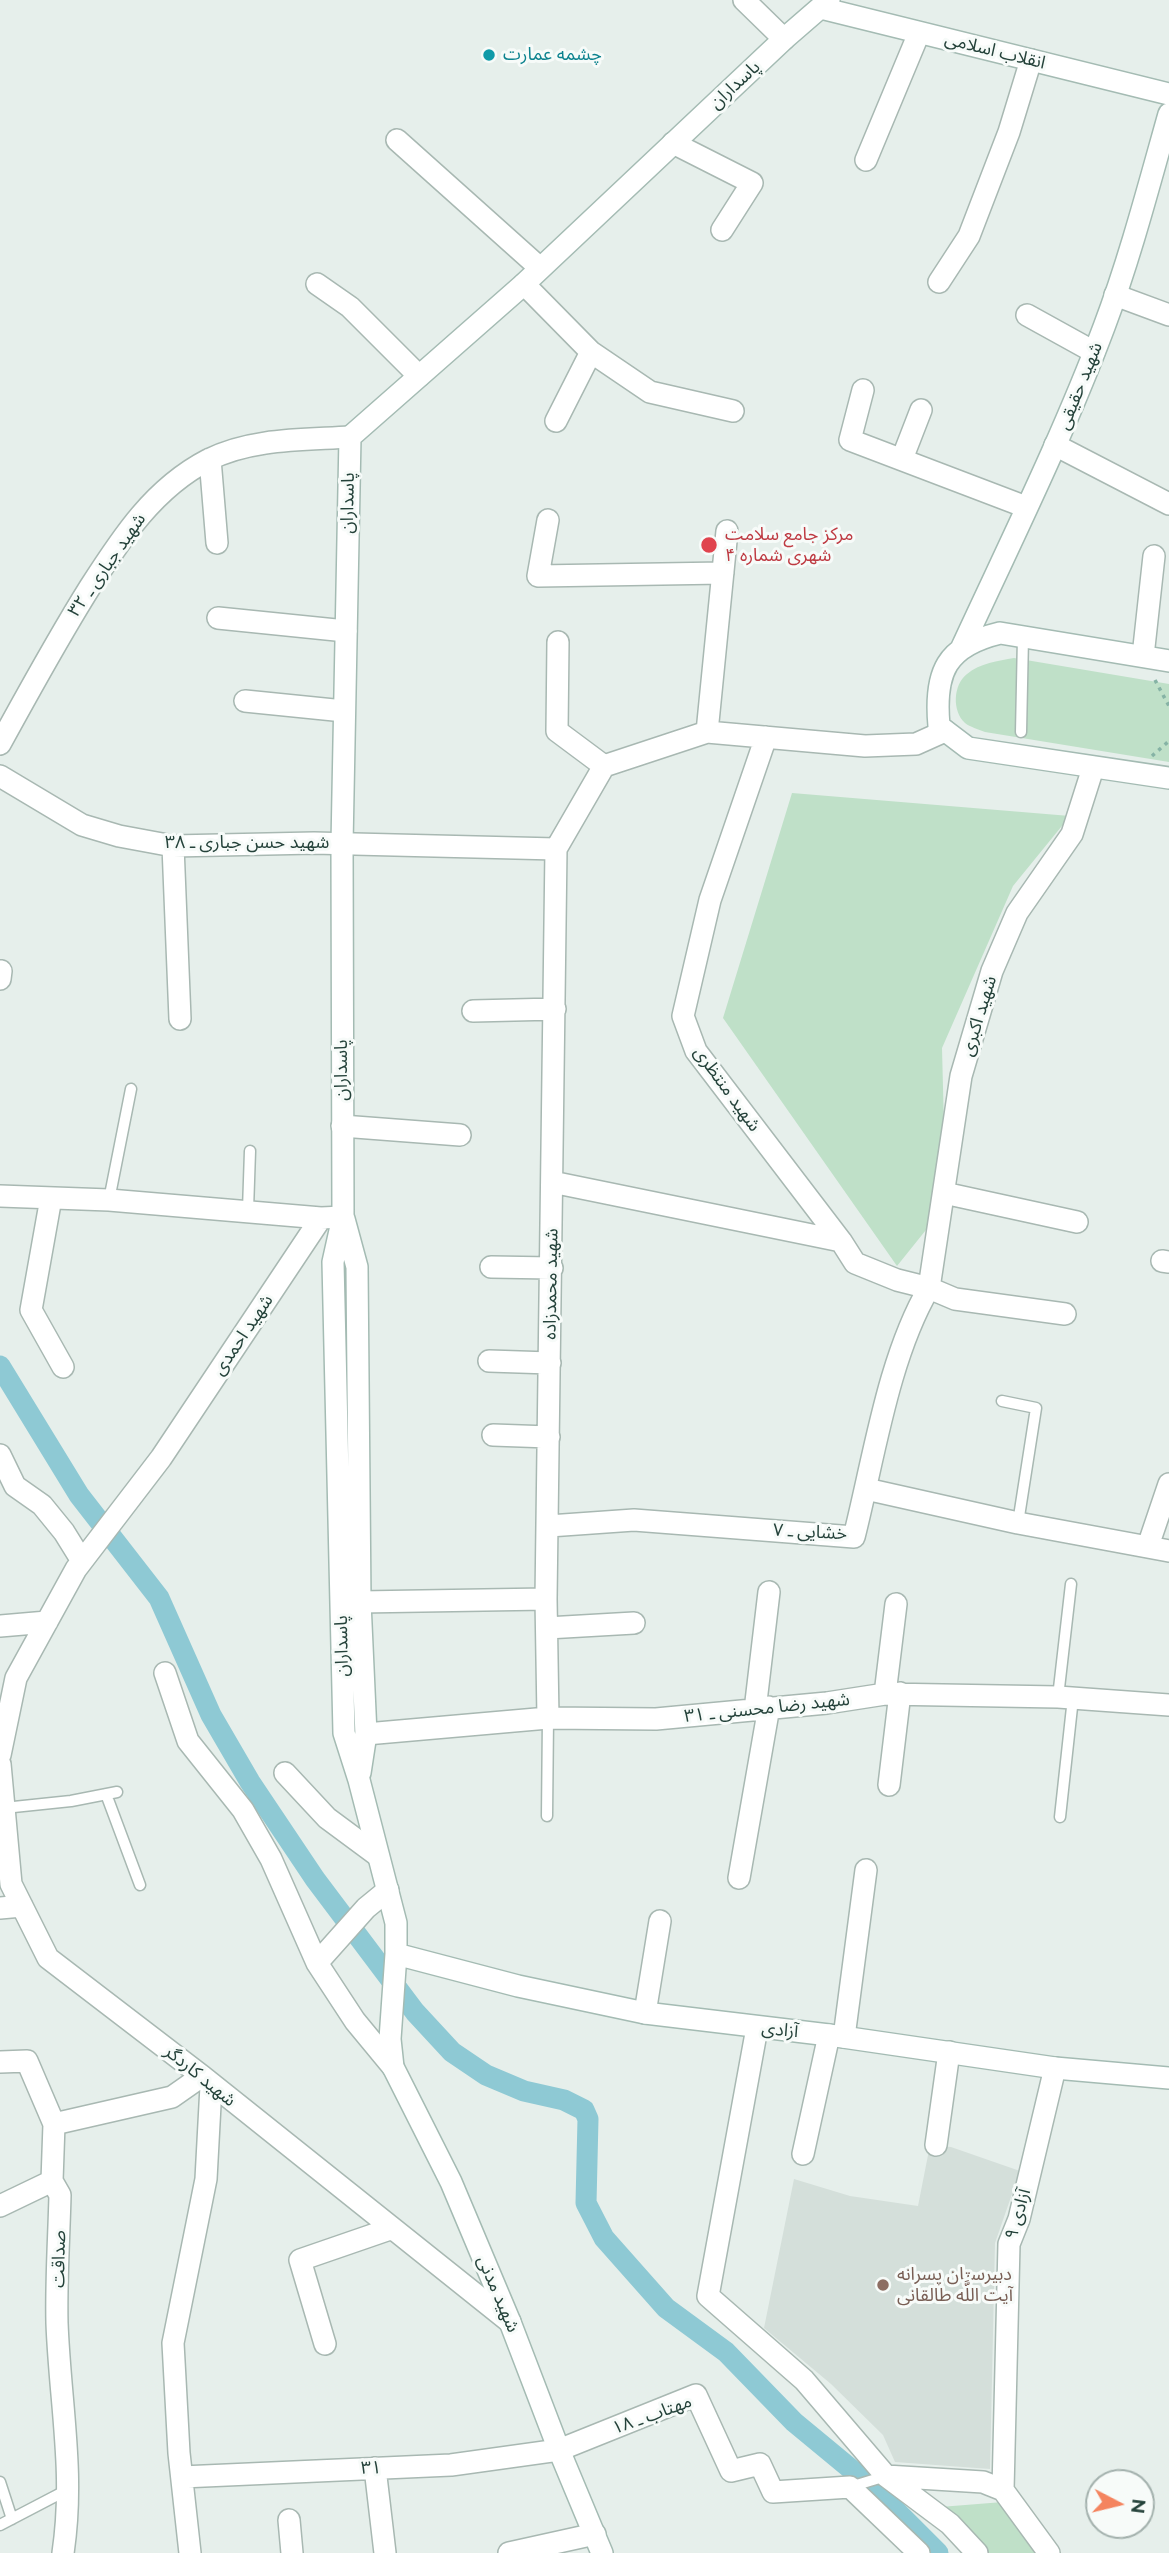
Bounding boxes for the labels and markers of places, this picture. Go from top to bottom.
place label: چشمه عمارت [503,44,602,66]
marker: چشمه عمارت [481,47,497,63]
place label: مرکز جامع سلامت شهری شماره ۴ [725,524,853,566]
marker: مرکز جامع سلامت شهری شماره ۴ [699,535,719,555]
place label: دبیرستان پسرانه آیت اللَّه طالقانی [897,2264,1013,2306]
marker: دبیرستان پسرانه آیت اللَّه طالقانی [875,2277,891,2293]

